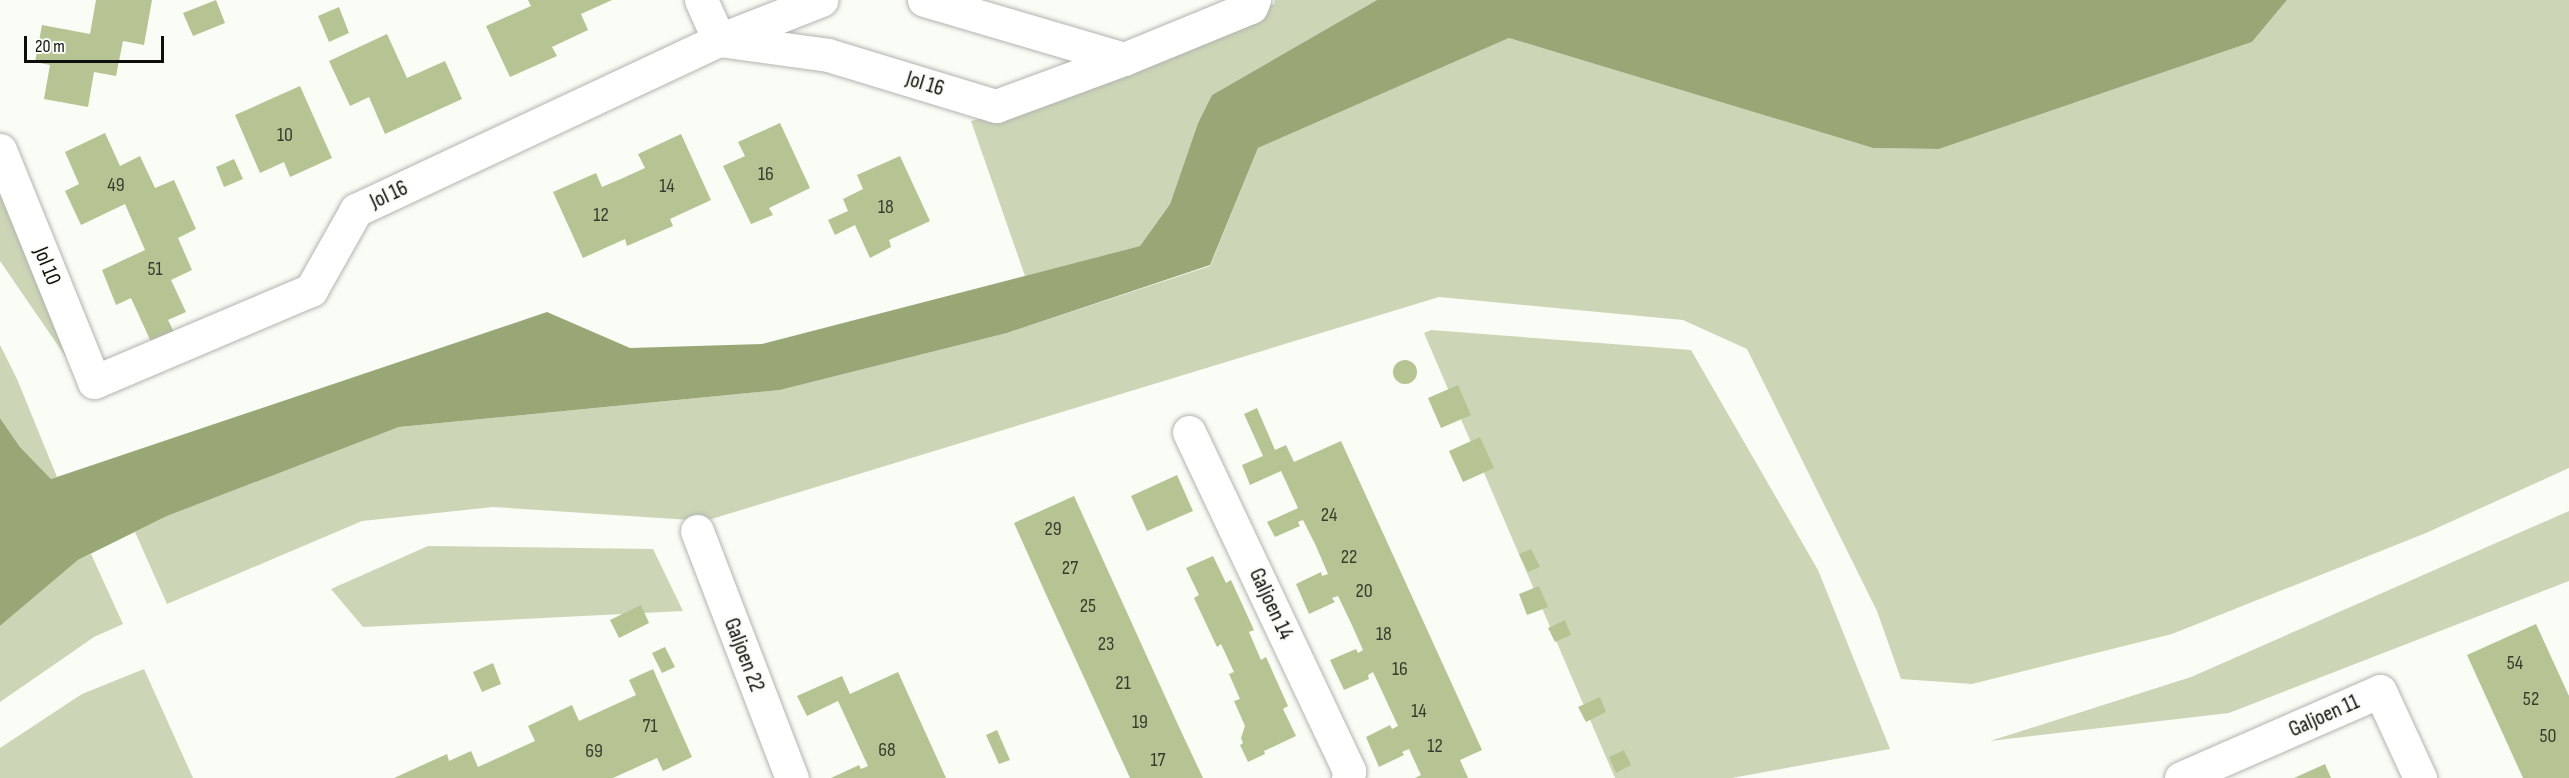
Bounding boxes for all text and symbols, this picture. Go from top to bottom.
scale bar [27,24,166,62]
text: 20 m [35,36,65,57]
street label: Jol 16 [903,66,947,102]
house number: 10 [277,123,293,147]
house number: 16 [758,162,774,186]
house number: 49 [107,173,125,197]
house number: 14 [659,174,675,198]
street label: Jol 16 [366,175,412,215]
house number: 18 [878,195,894,219]
house number: 12 [593,203,609,227]
street label: Jol 10 [28,243,66,289]
house number: 51 [147,257,163,281]
house number: 24 [1321,503,1337,527]
house number: 29 [1044,517,1062,541]
house number: 22 [1341,545,1357,569]
house number: 27 [1062,556,1078,580]
street label: Galjoen 14 [1243,564,1299,644]
house number: 20 [1355,579,1373,603]
house number: 25 [1080,594,1096,618]
street label: Galjoen 22 [718,614,770,696]
house number: 18 [1376,622,1392,646]
house number: 23 [1098,632,1114,656]
house number: 54 [2507,651,2523,675]
house number: 16 [1392,657,1408,681]
house number: 21 [1115,671,1131,695]
house number: 52 [2523,687,2539,711]
street label: Galjoen 11 [2285,689,2363,743]
house number: 14 [1411,699,1427,723]
house number: 19 [1132,710,1148,734]
house number: 71 [642,714,658,738]
house number: 50 [2540,724,2556,748]
house number: 12 [1427,734,1443,758]
house number: 68 [878,738,896,762]
house number: 69 [585,739,603,763]
house number: 17 [1151,748,1165,772]

